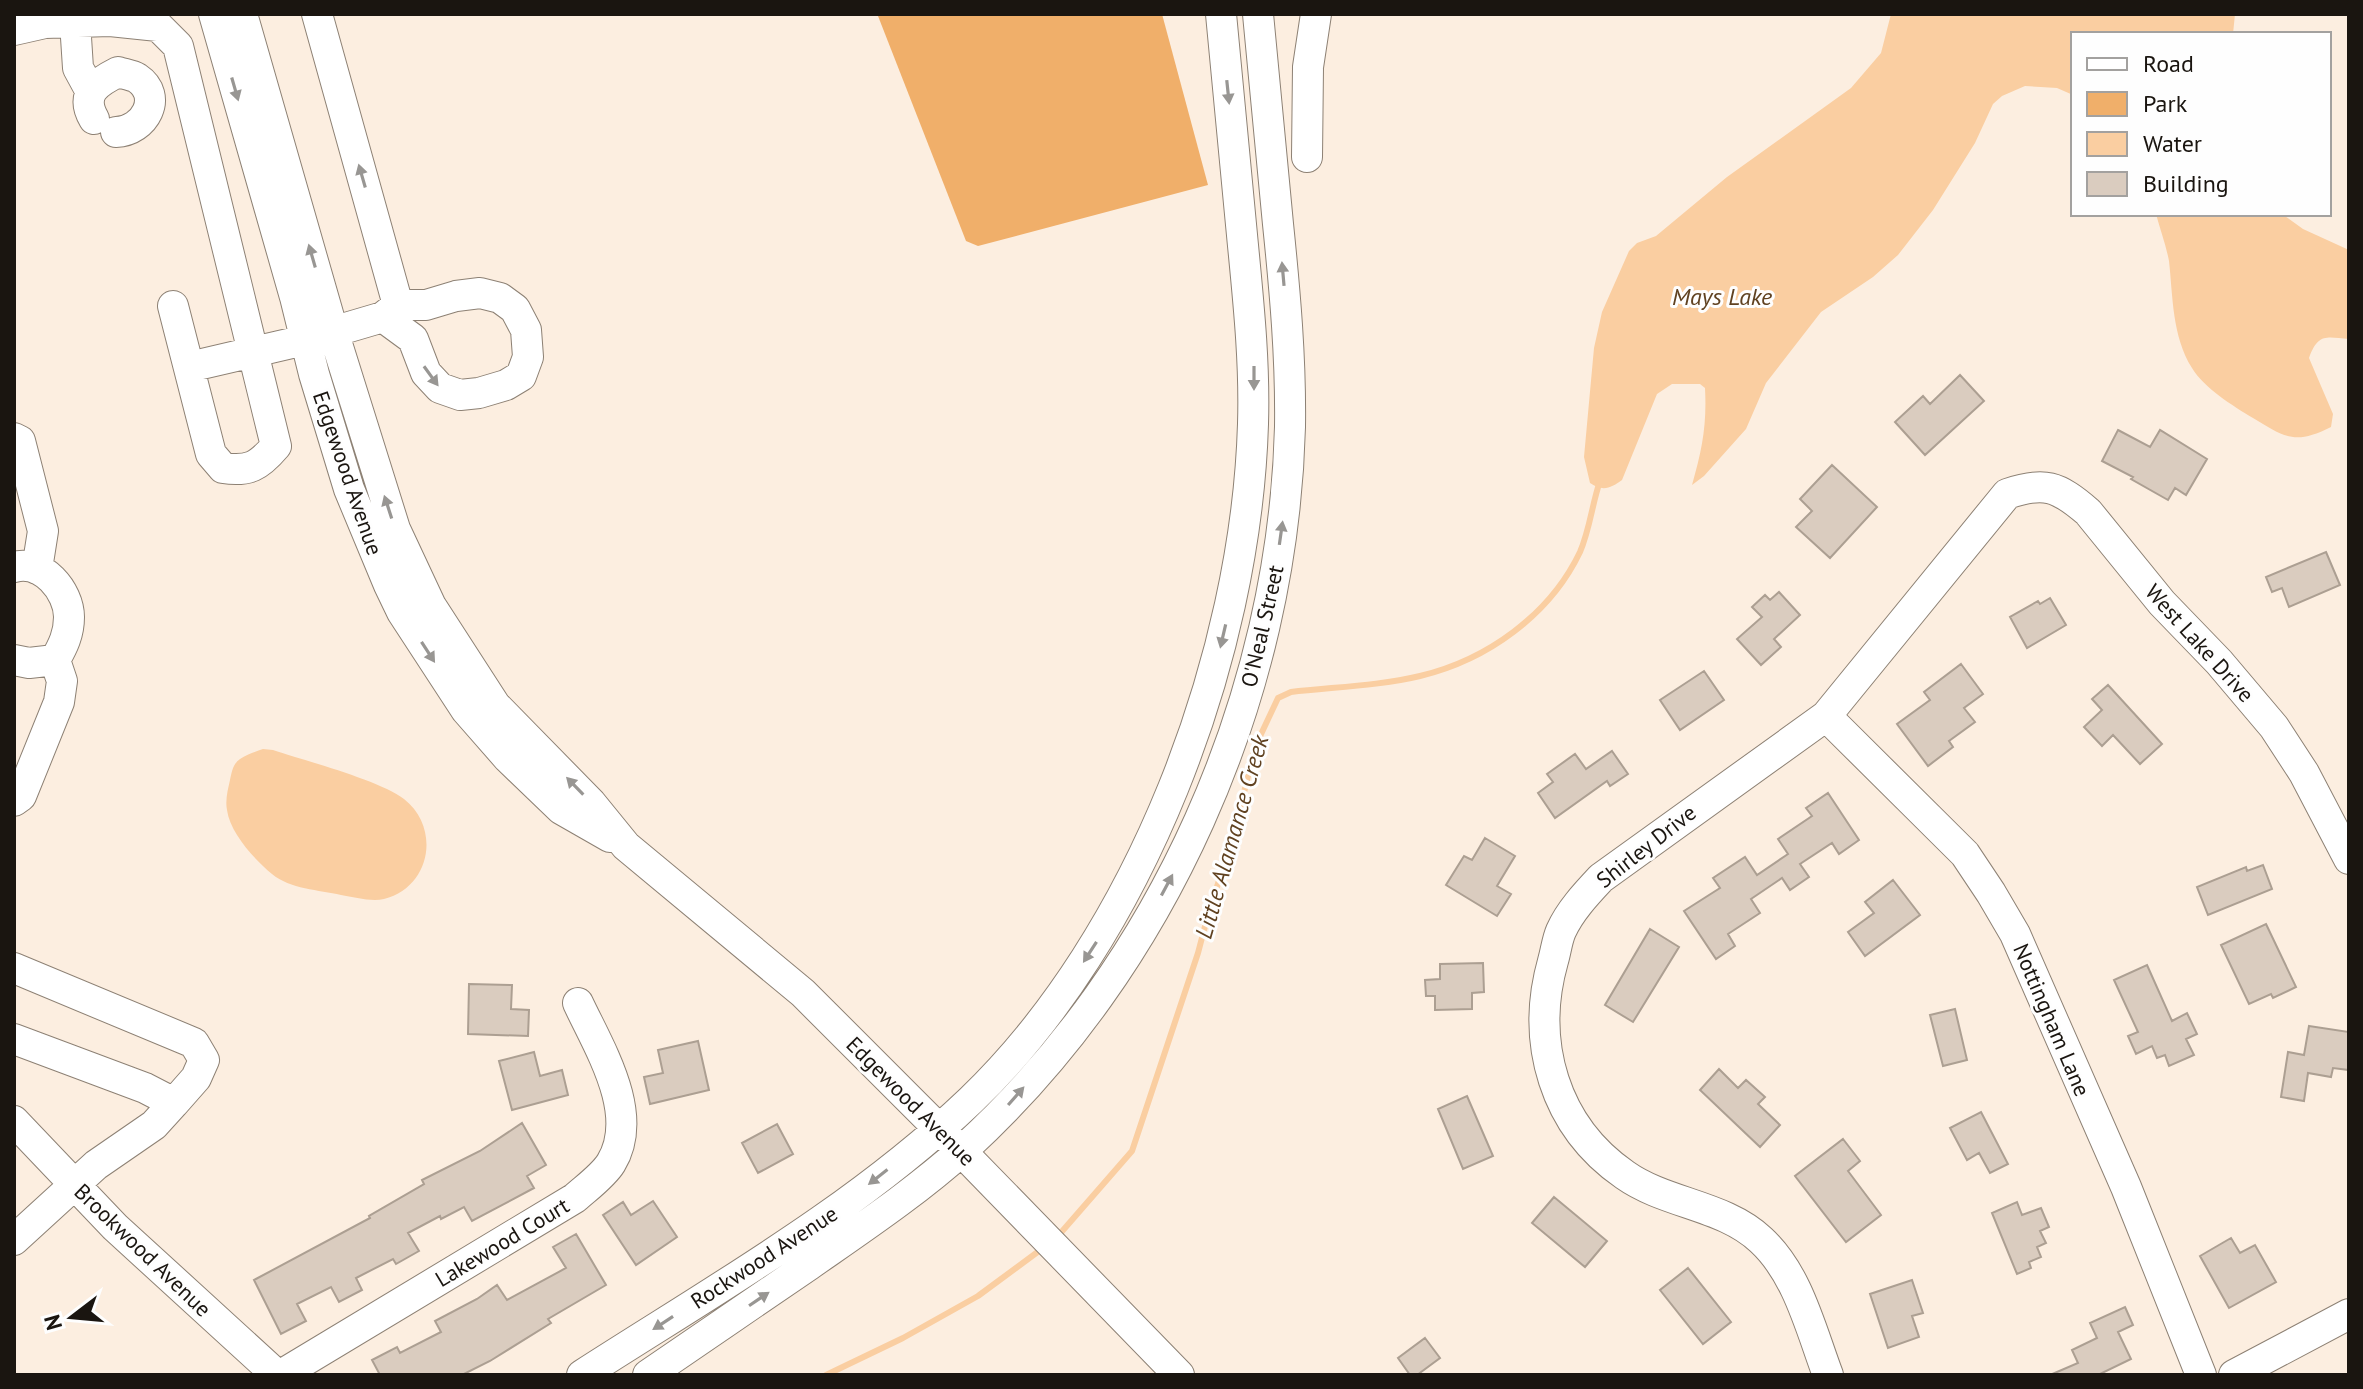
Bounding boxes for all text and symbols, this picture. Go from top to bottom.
legend [2071,32,2331,216]
text: Road [2143,48,2194,79]
one-way arrow [229,77,242,101]
one-way arrow [1222,80,1235,105]
text: Park [2143,88,2188,119]
text: Water [2143,128,2202,159]
one-way arrow [355,163,368,187]
text: Building [2143,168,2229,199]
one-way arrow [305,244,318,268]
one-way arrow [1276,261,1289,286]
water label: Mays Lake [1672,281,1772,312]
one-way arrow [423,365,439,387]
one-way arrow [1248,366,1260,391]
street label: Edgewood Avenue [307,387,389,559]
one-way arrow [381,495,394,519]
one-way arrow [1275,520,1288,545]
street label: O'Neal Street [1234,562,1290,690]
street label: West Lake Drive [2140,578,2260,708]
one-way arrow [1216,623,1229,648]
one-way arrow [420,641,435,662]
water label: Little Alamance Creek [1188,730,1276,942]
one-way arrow [566,777,585,796]
street label: Shirley Drive [1591,798,1701,894]
one-way arrow [1161,874,1174,897]
street label: Nottingham Lane [2007,940,2097,1100]
one-way arrow [1083,941,1098,962]
street label: Edgewood Avenue [840,1030,982,1172]
one-way arrow [1007,1086,1025,1105]
one-way arrow [868,1169,888,1185]
street label: Brookwood Avenue [69,1178,217,1322]
street label: Lakewood Court [430,1191,575,1293]
street label: Rockwood Avenue [685,1199,843,1315]
north arrow [32,1277,112,1357]
one-way arrow [748,1292,769,1307]
text: N [37,1312,68,1333]
one-way arrow [652,1315,673,1330]

